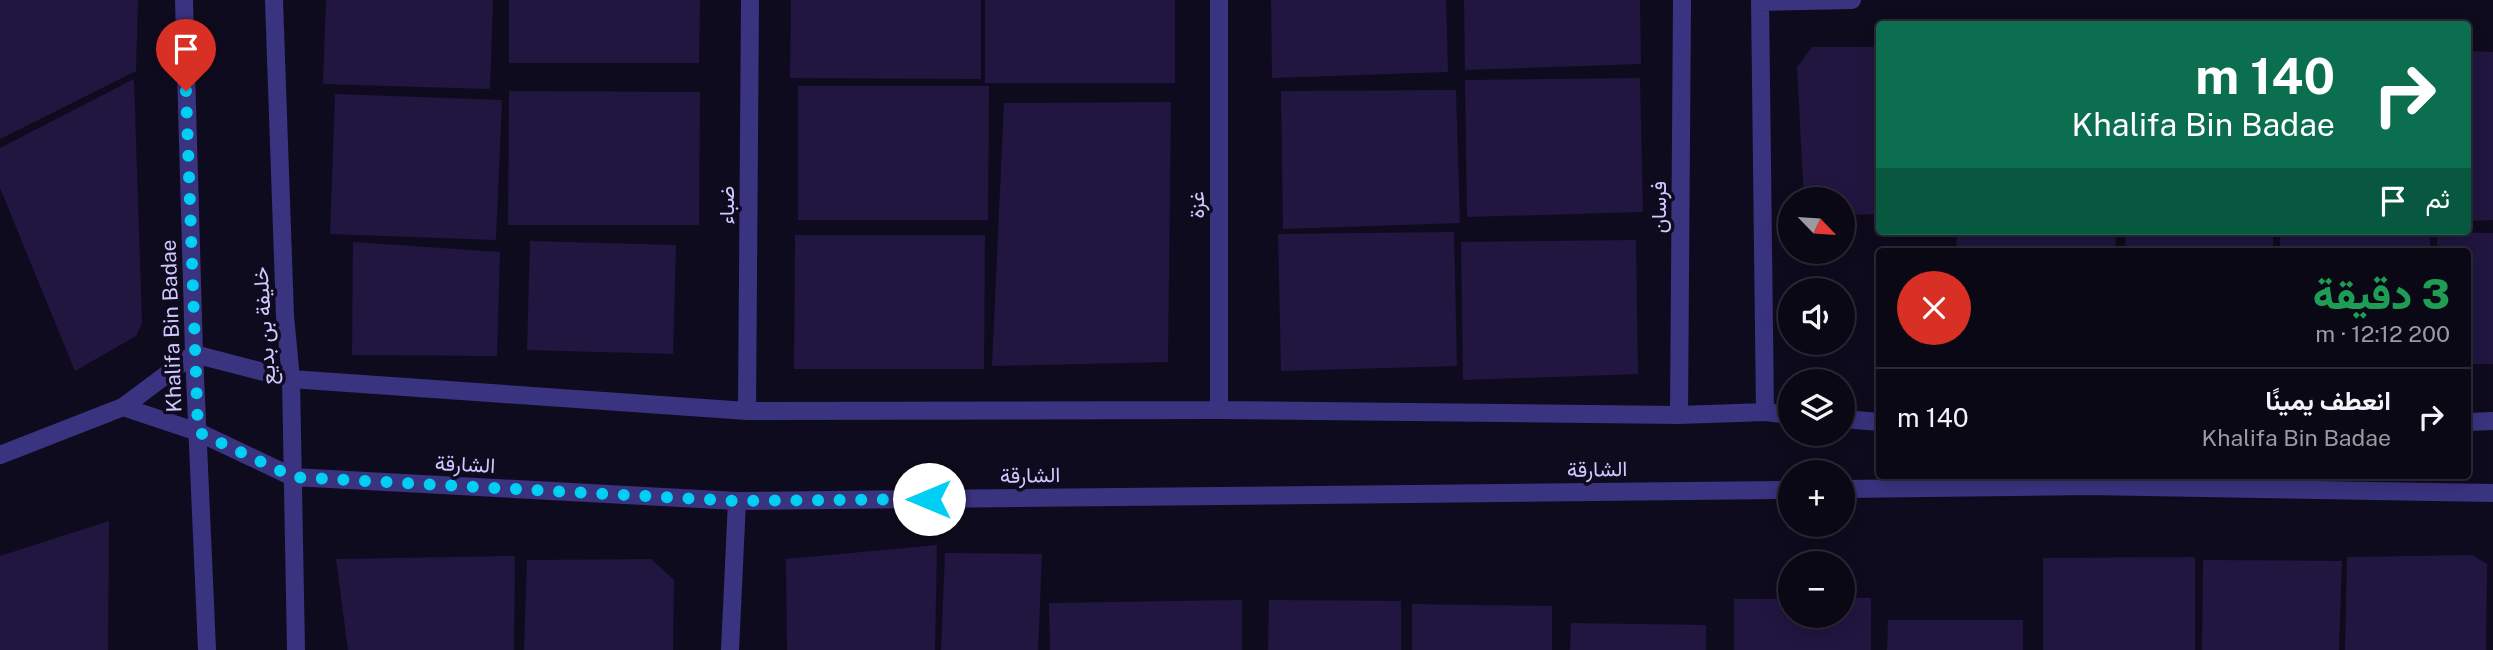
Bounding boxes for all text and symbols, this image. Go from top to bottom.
pin [156,19,216,91]
icon: arrive [167,30,205,68]
text: 140 m [2195,47,2335,105]
icon: right [2359,49,2450,140]
text: Khalifa Bin Badae [2071,106,2335,143]
street label: فرسان [1646,181,1672,233]
icon: arrive [2374,182,2412,220]
text: ثم [2426,183,2450,214]
street label: ضباء [714,186,739,224]
north arrow [1778,187,1855,264]
map controls [1778,187,1855,628]
street label: غزة [1184,191,1210,219]
street label: Khalifa Bin Badae [155,239,187,413]
street label: خليفة بن بديع [247,266,283,386]
text: 3 دقيقة [2313,269,2450,318]
button: close [1897,271,1971,345]
button: sound [1778,278,1855,355]
text: 200 m · 12:12 [2315,320,2450,347]
button: layers [1778,369,1855,446]
text: انعطف يمينًا [2265,385,2391,416]
icon: right [2412,398,2450,436]
text: 140 m [1897,402,1969,433]
text: Khalifa Bin Badae [2202,424,2391,451]
street label: الشارقة [434,450,496,479]
street label: الشارقة [1567,456,1627,483]
button: + [1778,460,1855,537]
position arrow [892,462,966,536]
street label: الشارقة [1000,462,1060,489]
button: − [1778,551,1855,628]

